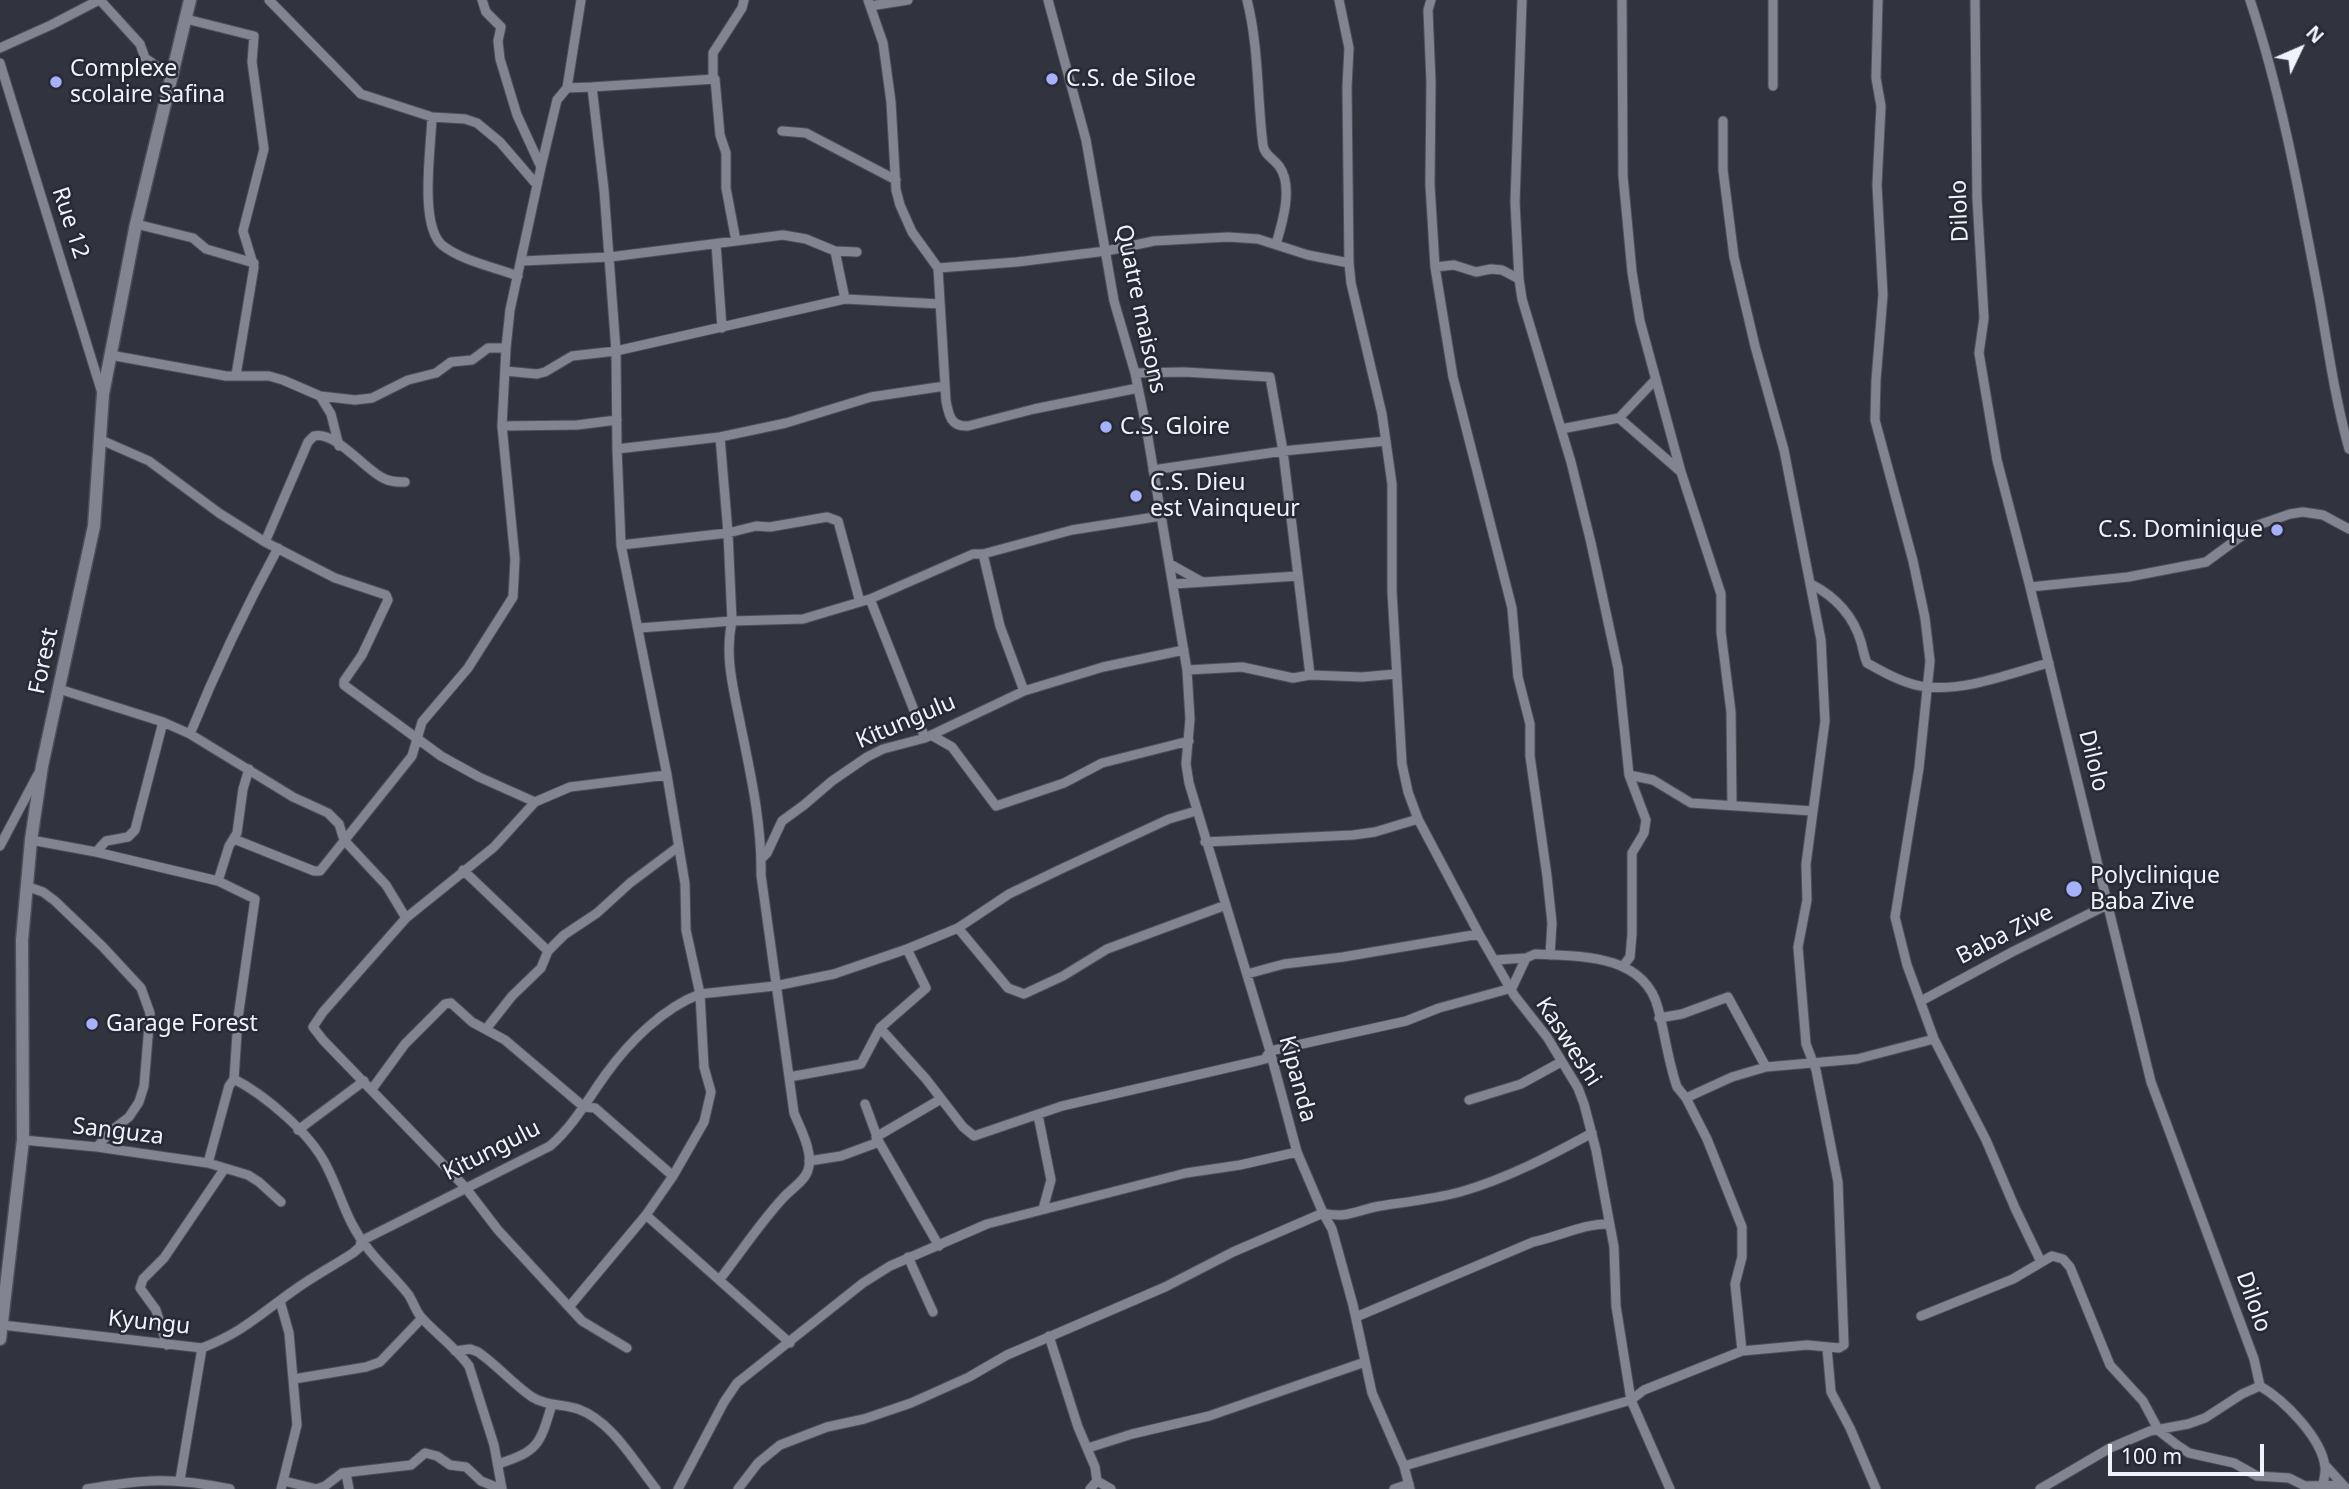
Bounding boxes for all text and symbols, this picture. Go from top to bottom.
north arrow [2265,14,2335,84]
text: N [2300,20,2330,49]
place label: Complexe scolaire Safina [70,55,225,109]
place label: C.S. de Siloe [1066,65,1196,93]
marker: C.S. de Siloe [1044,71,1060,87]
marker: Complexe scolaire Safina [48,74,64,90]
street label: Dilolo [1945,179,1975,243]
street label: Rue 12 [45,184,95,262]
street label: Quatre maisons [1109,222,1171,396]
place label: C.S. Gloire [1120,413,1230,441]
marker: C.S. Gloire [1098,419,1114,435]
place label: C.S. Dieu est Vainqueur [1150,469,1300,523]
marker: C.S. Dieu est Vainqueur [1128,488,1144,504]
place label: C.S. Dominique [2098,516,2263,544]
marker: C.S. Dominique [2269,522,2285,538]
street label: Forest [24,625,64,697]
street label: Kitungulu [852,689,960,755]
street label: Dilolo [2072,727,2114,795]
place label: Polyclinique Baba Zive [2090,862,2220,916]
marker: Polyclinique Baba Zive [2064,879,2084,899]
street label: Baba Zive [1952,899,2058,971]
street label: Kasweshi [1529,992,1607,1092]
place label: Garage Forest [106,1010,258,1038]
marker: Garage Forest [84,1016,100,1032]
street label: Kipanda [1272,1033,1322,1125]
street label: Sanguza [71,1113,165,1151]
street label: Kitungulu [439,1115,545,1187]
street label: Dilolo [2229,1268,2277,1336]
street label: Kyungu [106,1305,192,1341]
scale bar [2111,1430,2267,1474]
text: 100 m [2121,1442,2182,1470]

